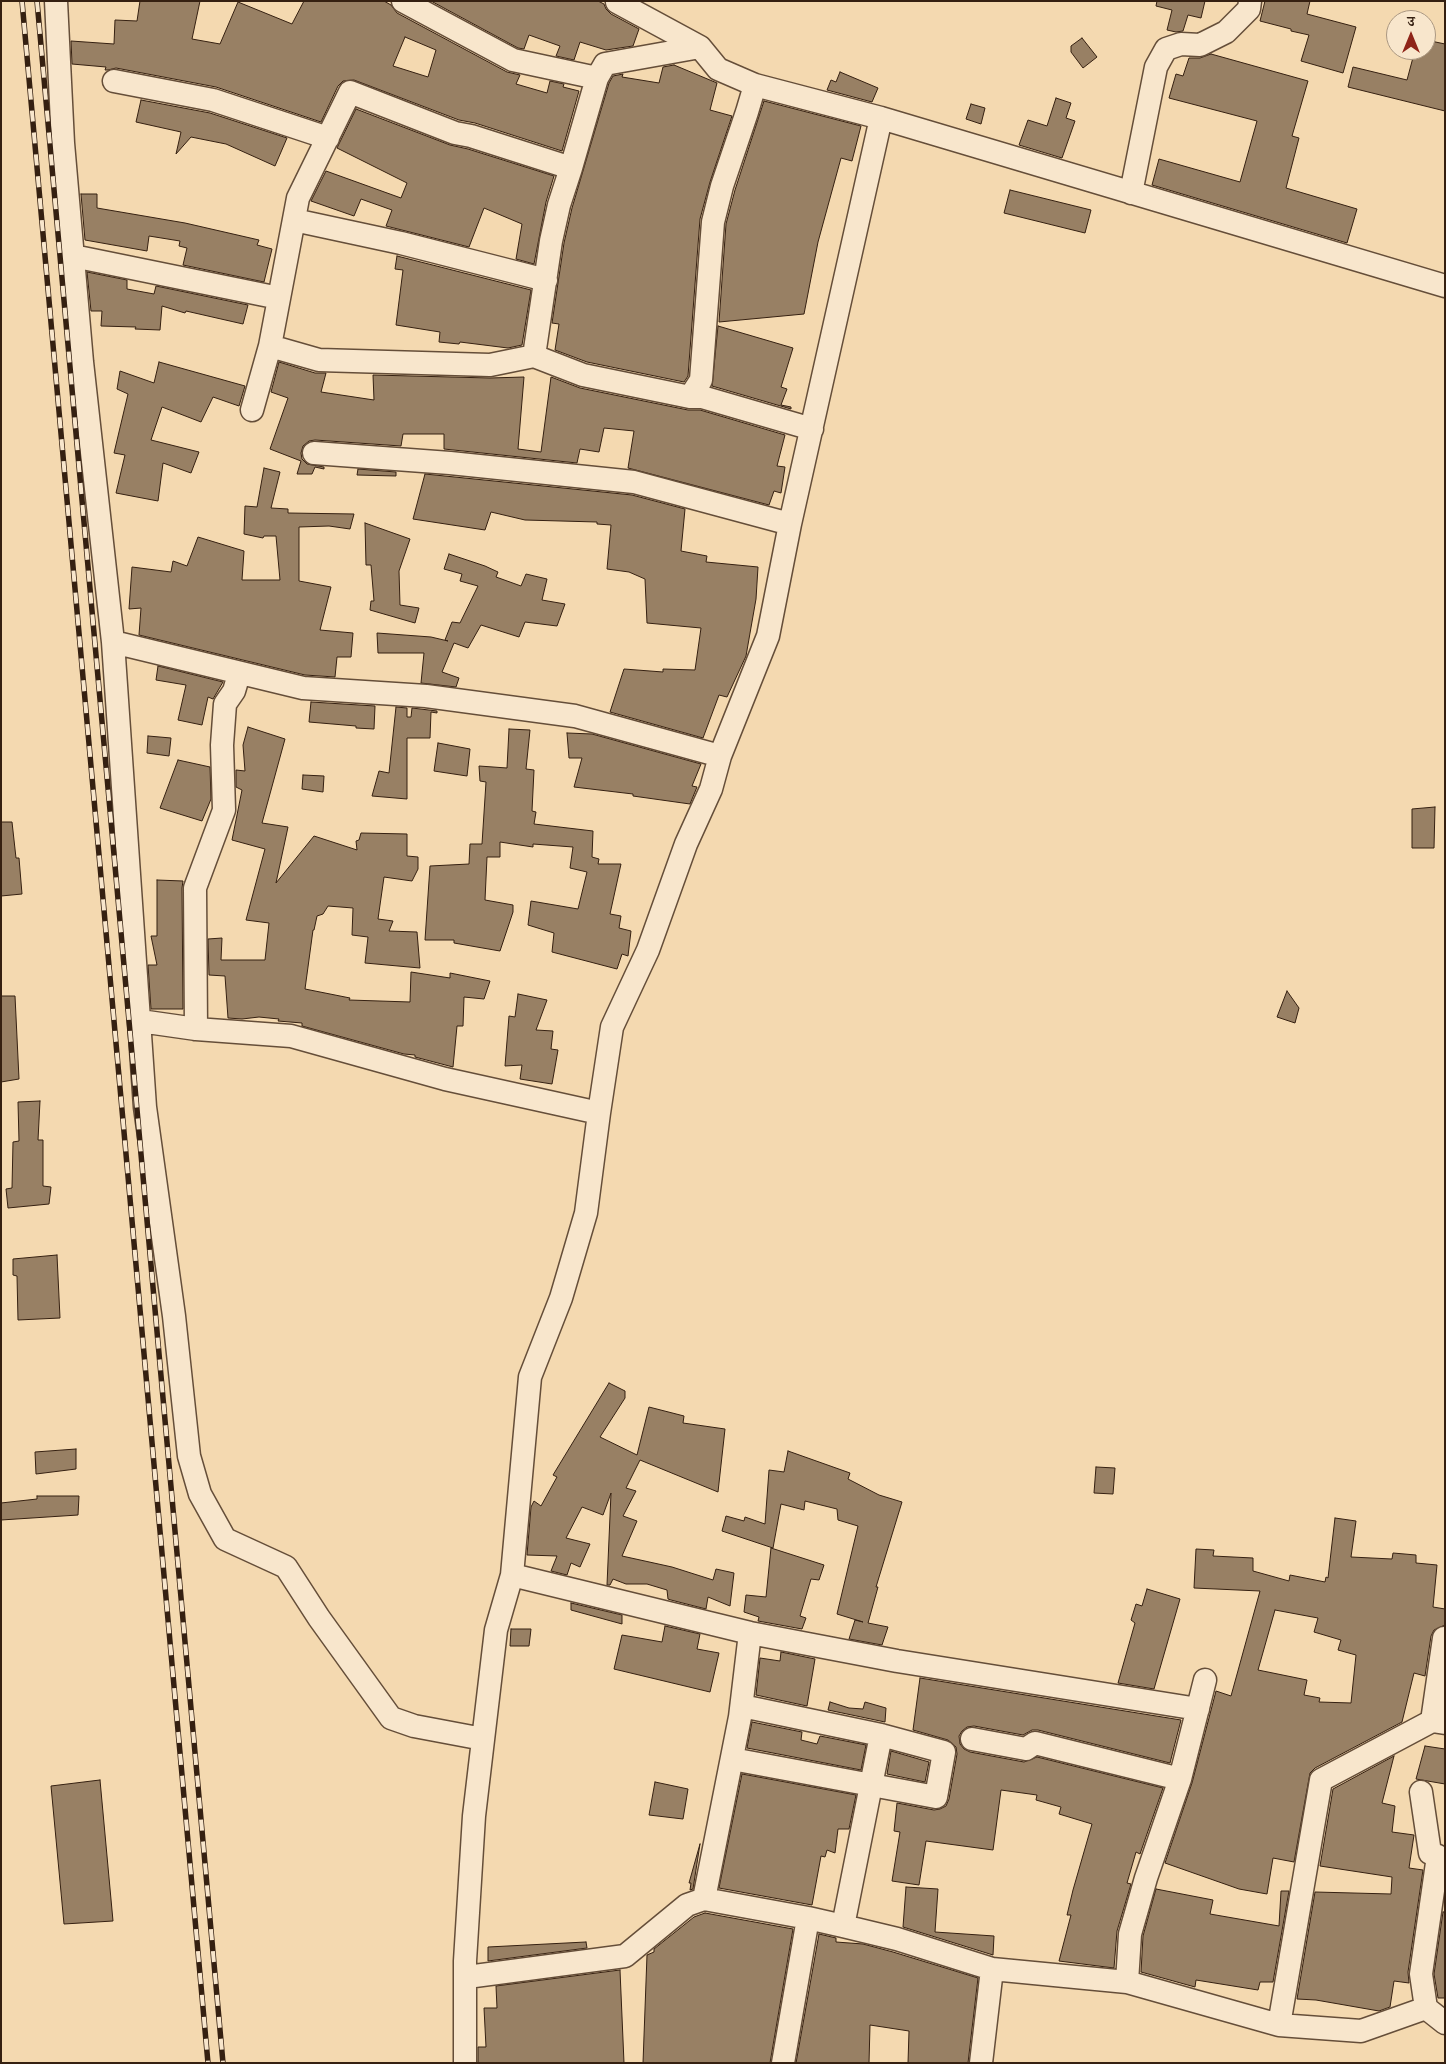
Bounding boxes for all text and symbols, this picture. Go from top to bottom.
north arrow [1386,10,1436,60]
text: उ [1407,12,1415,30]

